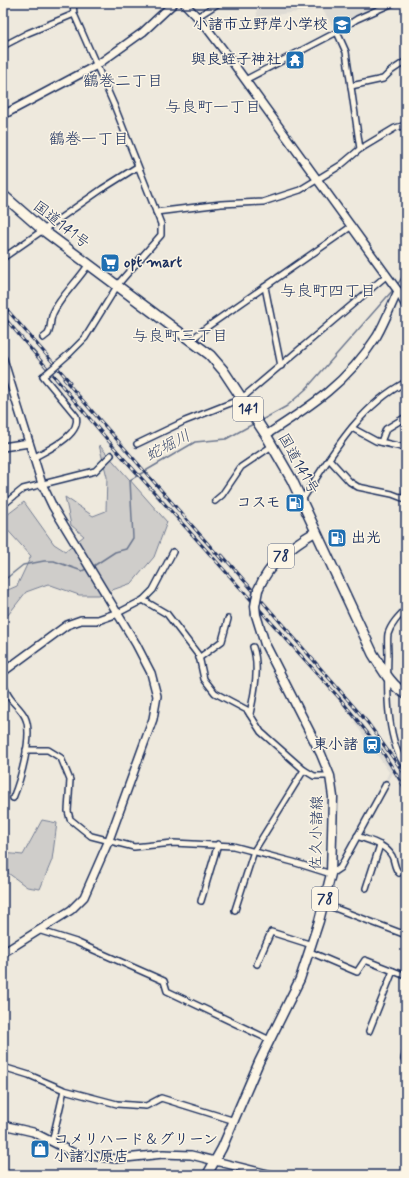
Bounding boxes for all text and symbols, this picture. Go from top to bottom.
school or university icon: 小諸市立野岸小学校 [331,14,353,36]
place label: 小諸市立野岸小学校 [193,15,328,35]
temple icon: 與良蛭子神社 [284,49,306,71]
place label: 與良蛭子神社 [191,50,281,70]
district label: 鶴巻二丁目 [83,71,163,92]
district label: 与良町一丁目 [165,97,261,118]
district label: 鶴巻一丁目 [49,129,129,150]
street label: 国道141号 [29,197,93,253]
supermarket icon: opt mart [99,252,121,274]
place label: opt mart [124,253,183,273]
district label: 与良町四丁目 [280,281,376,302]
district label: 与良町三丁目 [132,326,228,347]
road number: 141 [233,397,263,421]
water label: 蛇堀川 [142,425,194,467]
street label: 国道141号 [273,430,323,498]
fuel station icon: コスモ [284,492,306,514]
place label: コスモ [237,493,281,513]
fuel station icon: 出光 [326,527,348,549]
place label: 出光 [351,528,381,548]
road number: 78 [268,544,294,568]
station icon: 東小諸 [361,734,383,756]
place label: 東小諸 [313,735,358,755]
street label: 佐久小諸線 [306,795,328,871]
road number: 78 [312,887,338,911]
place label: コメリハード＆グリーン 小諸小原店 [54,1130,218,1167]
shop icon: コメリハード＆グリーン 小諸小原店 [29,1138,51,1160]

